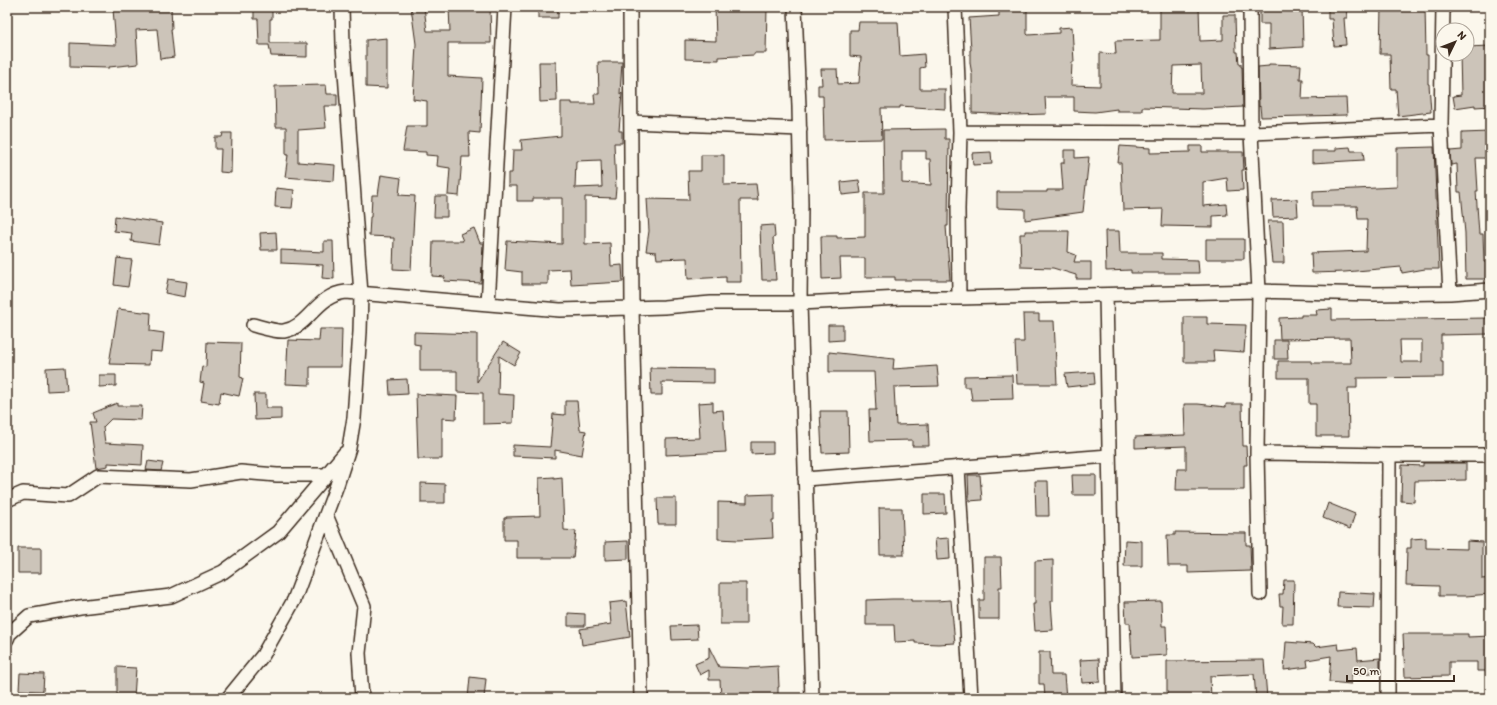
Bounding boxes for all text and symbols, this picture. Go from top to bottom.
north arrow [1435,22,1475,62]
text: N [1455,28,1469,43]
scale bar [1347,657,1454,683]
text: 50 m [1353,664,1379,678]

